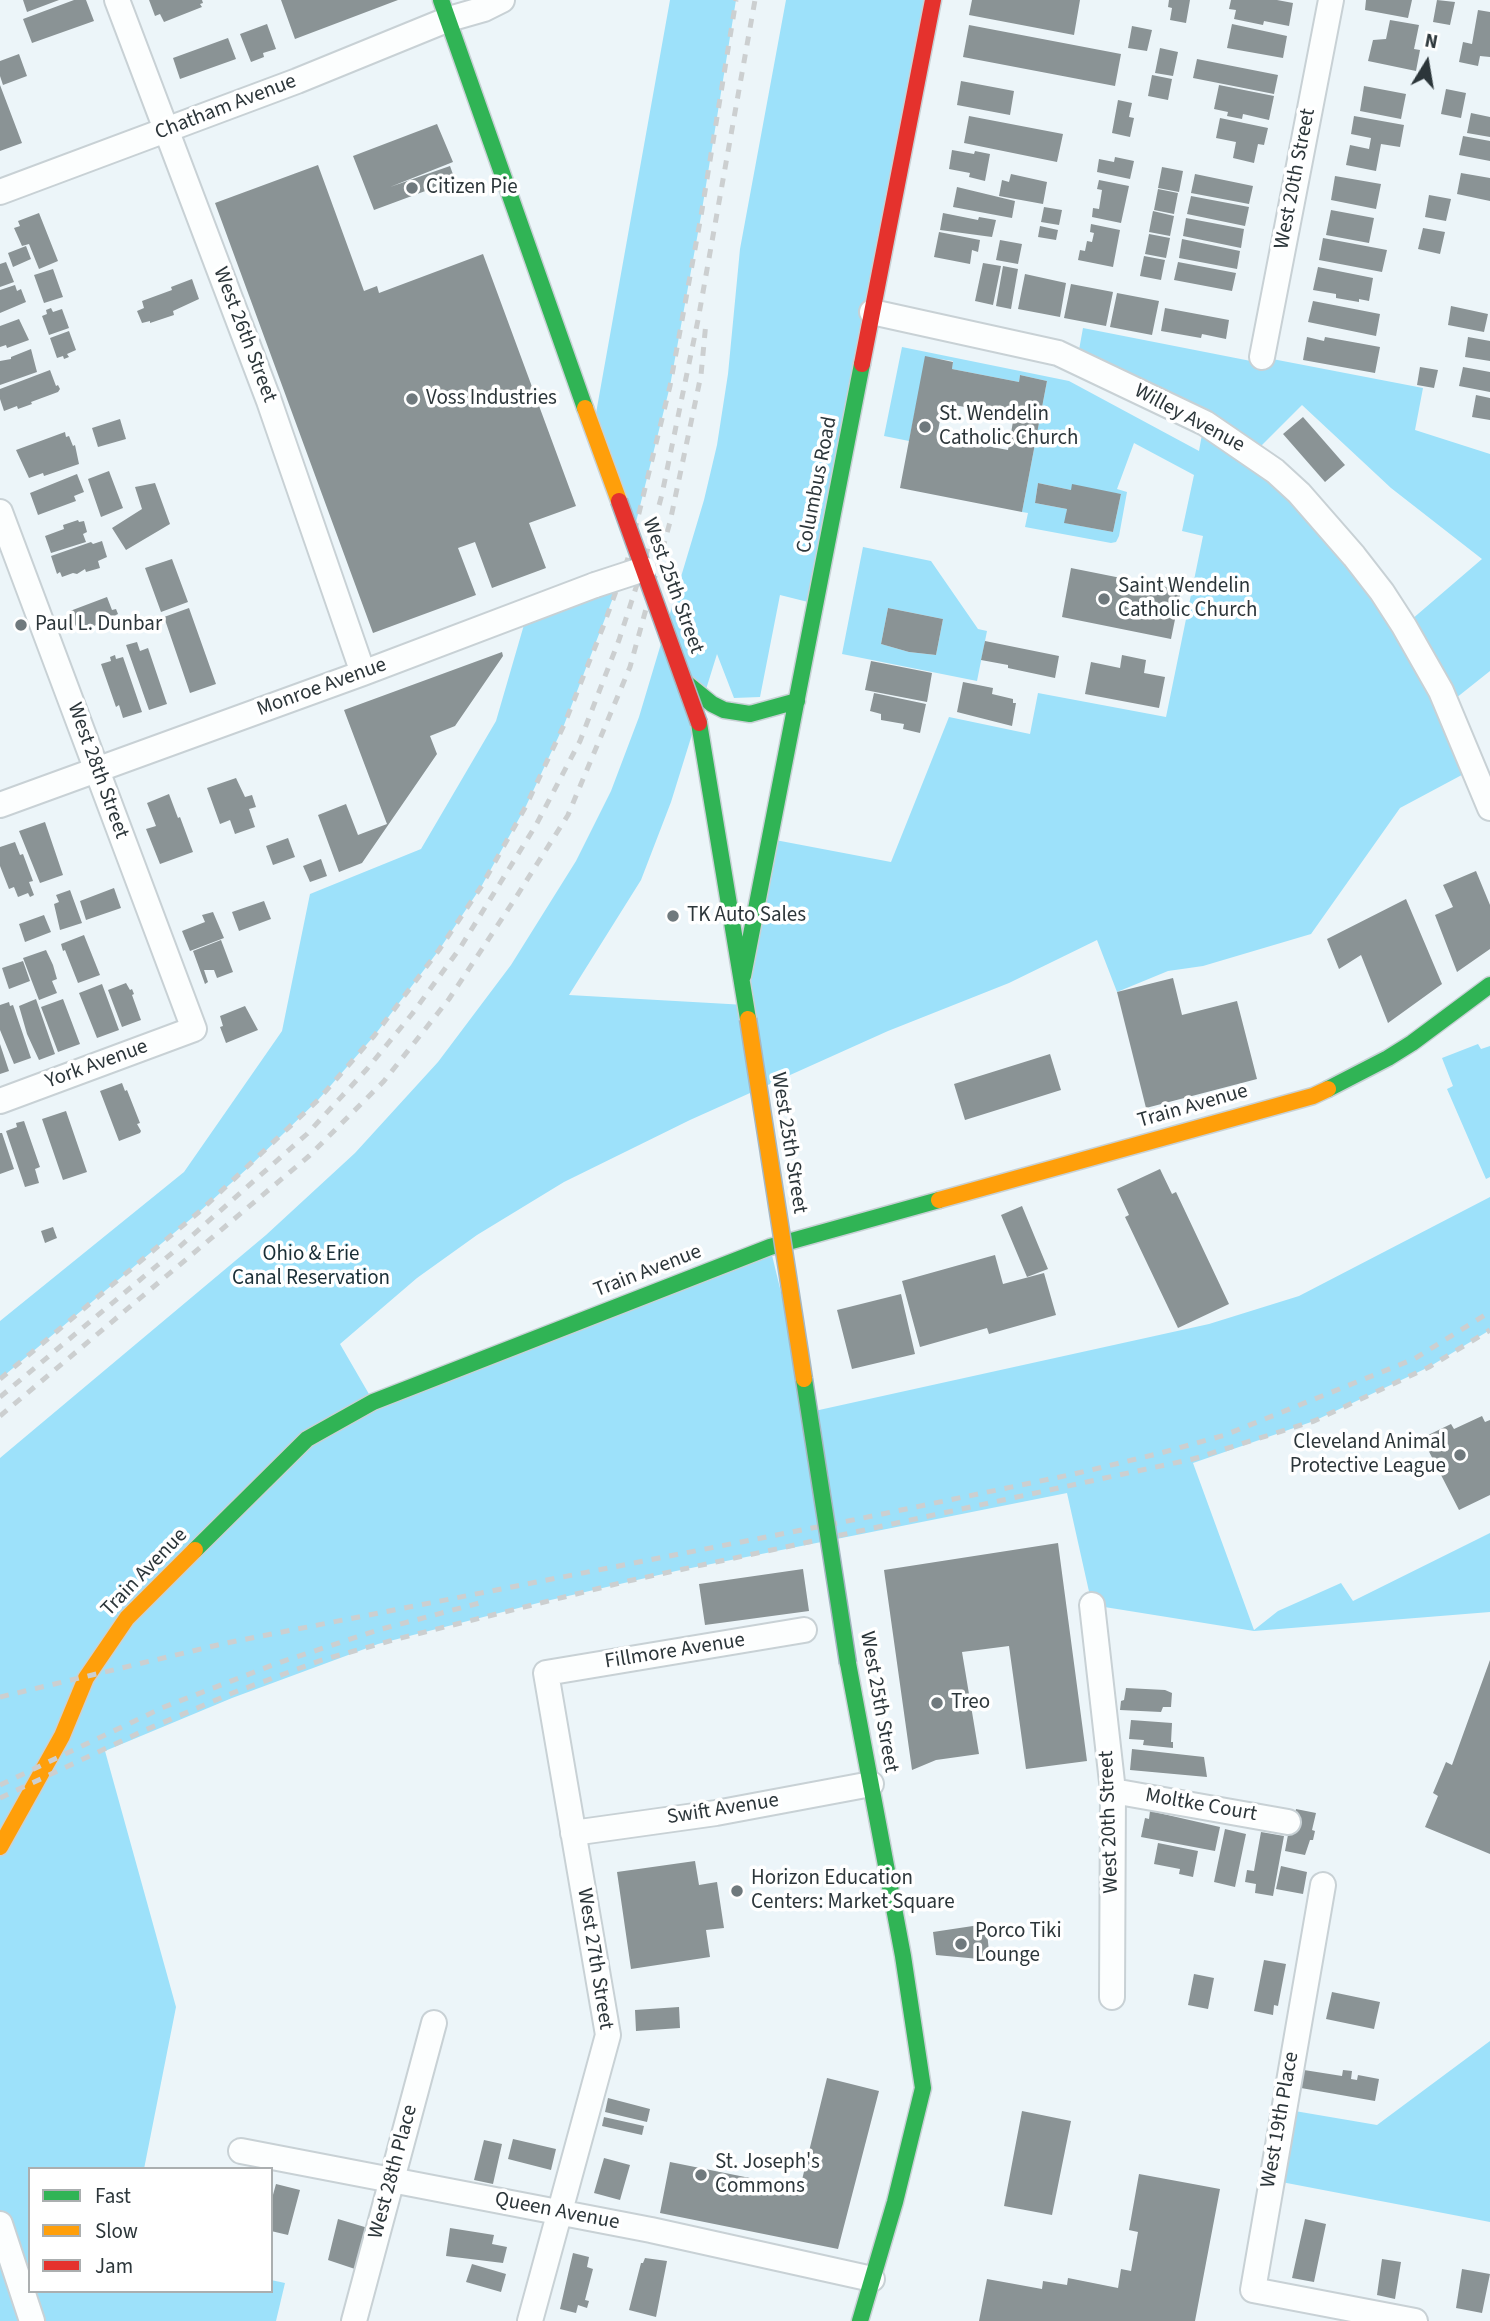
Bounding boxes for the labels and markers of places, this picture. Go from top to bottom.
place label: Citizen Pie [426,175,518,201]
marker: Citizen Pie [404,180,420,196]
place label: Voss Industries [426,386,557,412]
marker: Voss Industries [404,391,420,407]
place label: St. Wendelin Catholic Church [939,402,1078,452]
marker: St. Wendelin Catholic Church [917,419,933,435]
place label: Saint Wendelin Catholic Church [1118,574,1257,624]
marker: Saint Wendelin Catholic Church [1096,591,1112,607]
place label: Paul L. Dunbar [35,612,162,638]
marker: Paul L. Dunbar [13,617,29,633]
place label: TK Auto Sales [687,903,806,929]
marker: TK Auto Sales [665,908,681,924]
place label: Cleveland Animal Protective League [1290,1430,1446,1480]
marker: Cleveland Animal Protective League [1452,1447,1468,1463]
place label: Treo [951,1690,990,1716]
marker: Treo [929,1695,945,1711]
place label: Horizon Education Centers: Market Square [751,1866,955,1916]
marker: Horizon Education Centers: Market Square [729,1883,745,1899]
place label: Porco Tiki Lounge [975,1919,1062,1969]
marker: Porco Tiki Lounge [953,1936,969,1952]
place label: St. Joseph's Commons [715,2150,820,2200]
marker: St. Joseph's Commons [693,2167,709,2183]

